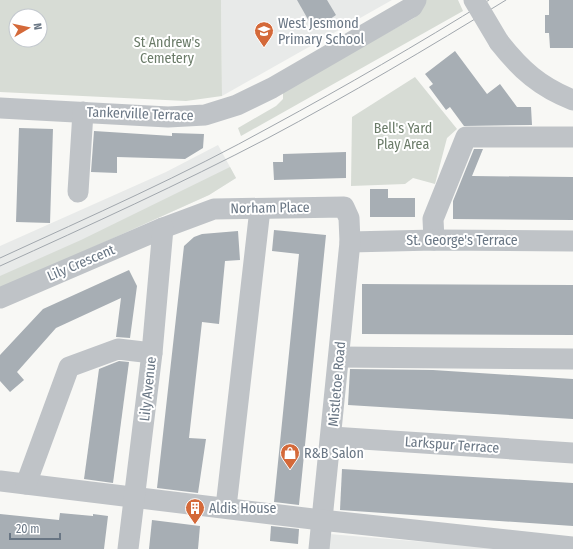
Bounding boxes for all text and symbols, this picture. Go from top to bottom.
north arrow [8,8,48,48]
place label: West Jesmond Primary School [278,15,365,48]
school or university icon: West Jesmond Primary School [253,20,275,48]
text: N [30,22,44,31]
park label: St Andrew's Cemetery [134,34,200,67]
street label: Tankerville Terrace [86,104,194,124]
park label: Bell's Yard Play Area [374,120,432,153]
street label: Norham Place [230,199,310,217]
street label: St. George's Terrace [406,232,518,249]
street label: Lily Crescent [45,241,118,285]
street label: Mistletoe Road [325,341,349,427]
street label: Lily Avenue [136,356,160,422]
street label: Larkspur Terrace [404,433,500,457]
shop icon: R&B Salon [279,442,301,470]
place label: R&B Salon [304,445,364,462]
building icon: Aldis House [184,497,206,525]
place label: Aldis House [209,500,276,517]
scale bar [10,515,60,541]
text: 20 m [16,522,40,536]

